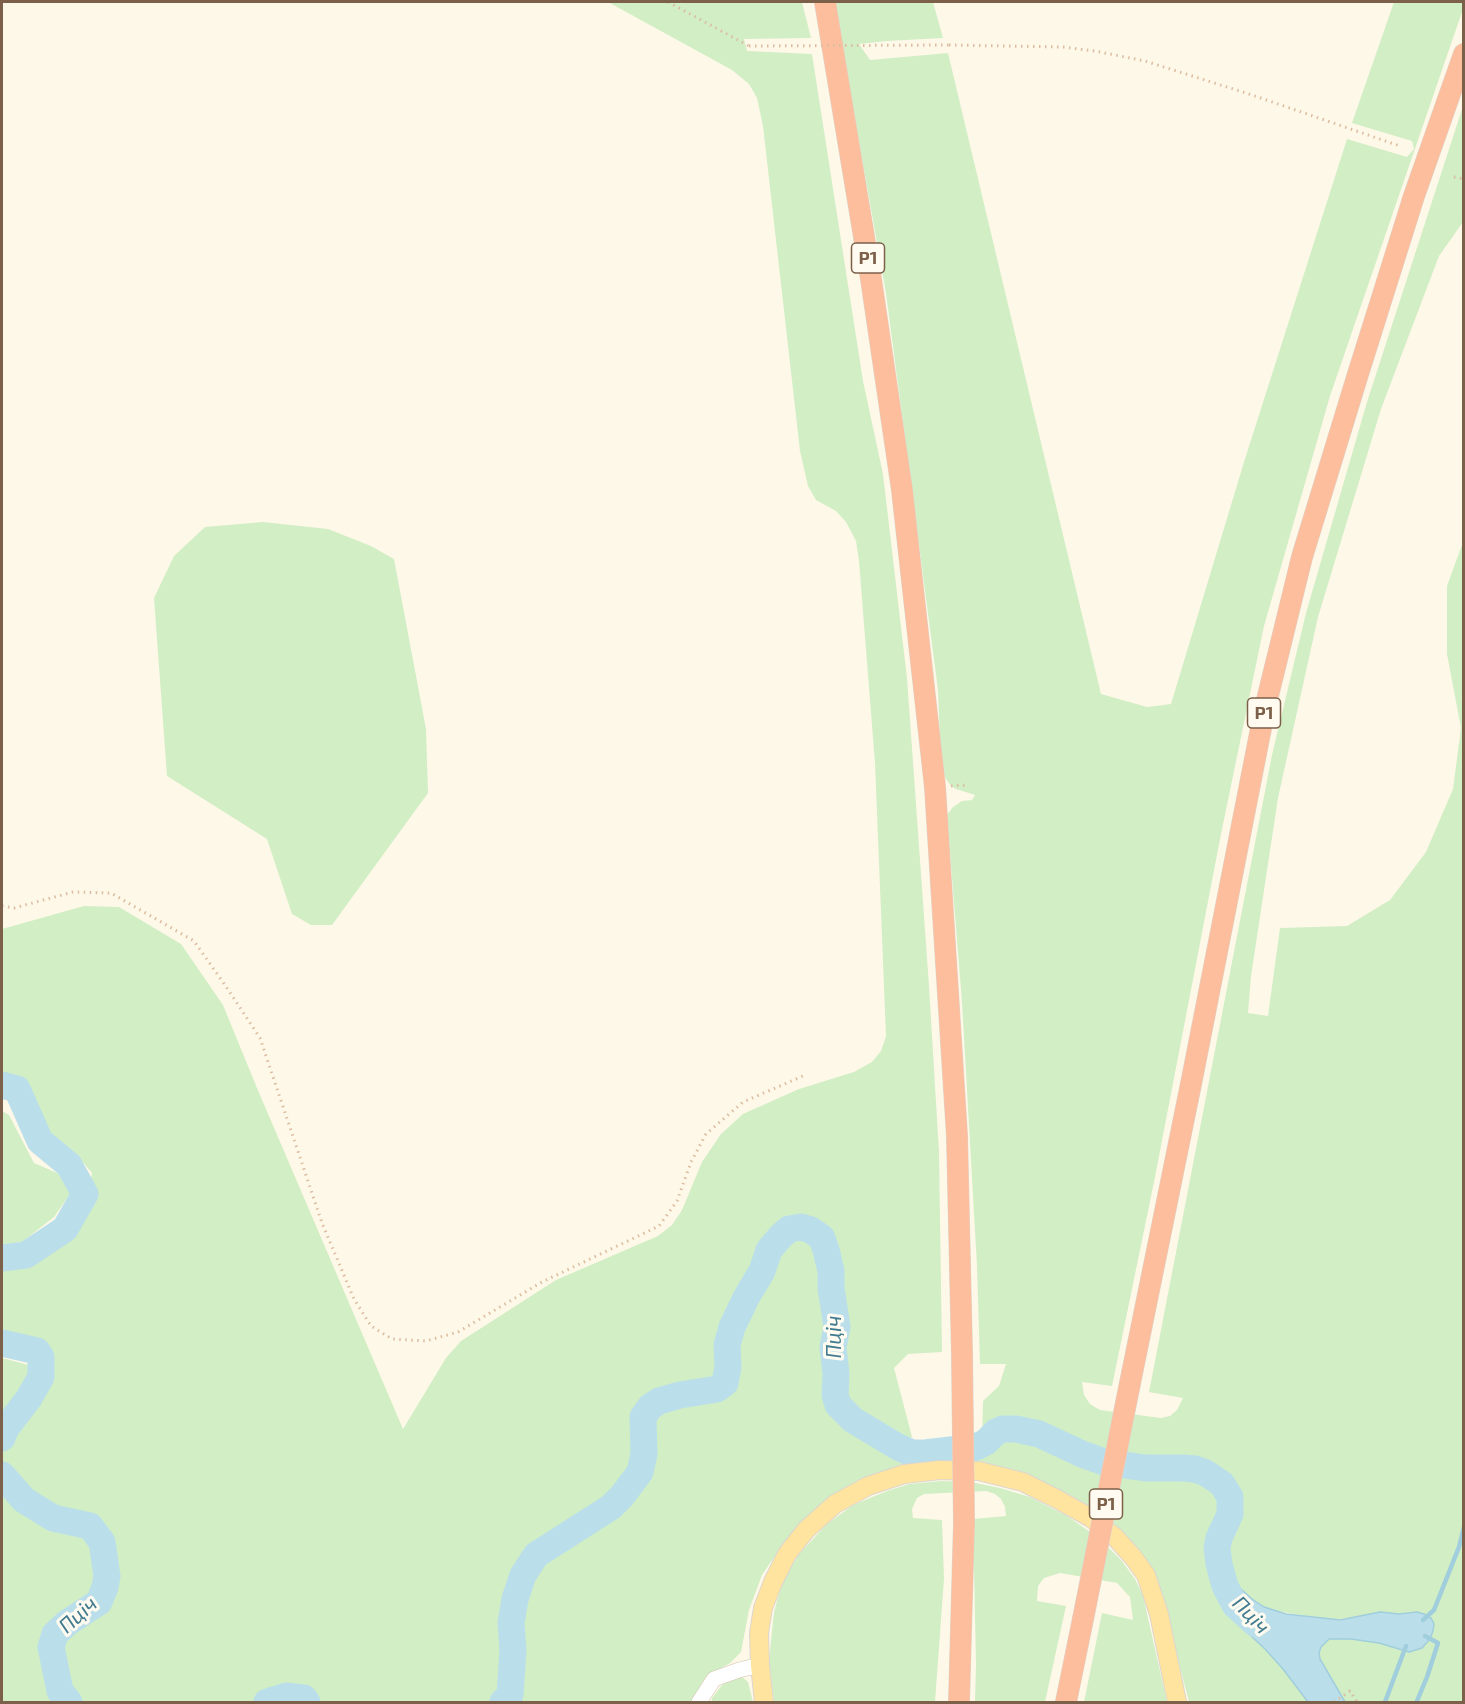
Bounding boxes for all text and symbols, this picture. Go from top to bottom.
road number: Р1 [852,243,884,273]
road number: Р1 [1248,698,1280,728]
water label: Пціч [821,1315,847,1359]
road number: Р1 [1090,1489,1122,1519]
water label: Пціч [54,1591,102,1639]
water label: Пціч [1227,1591,1275,1639]

